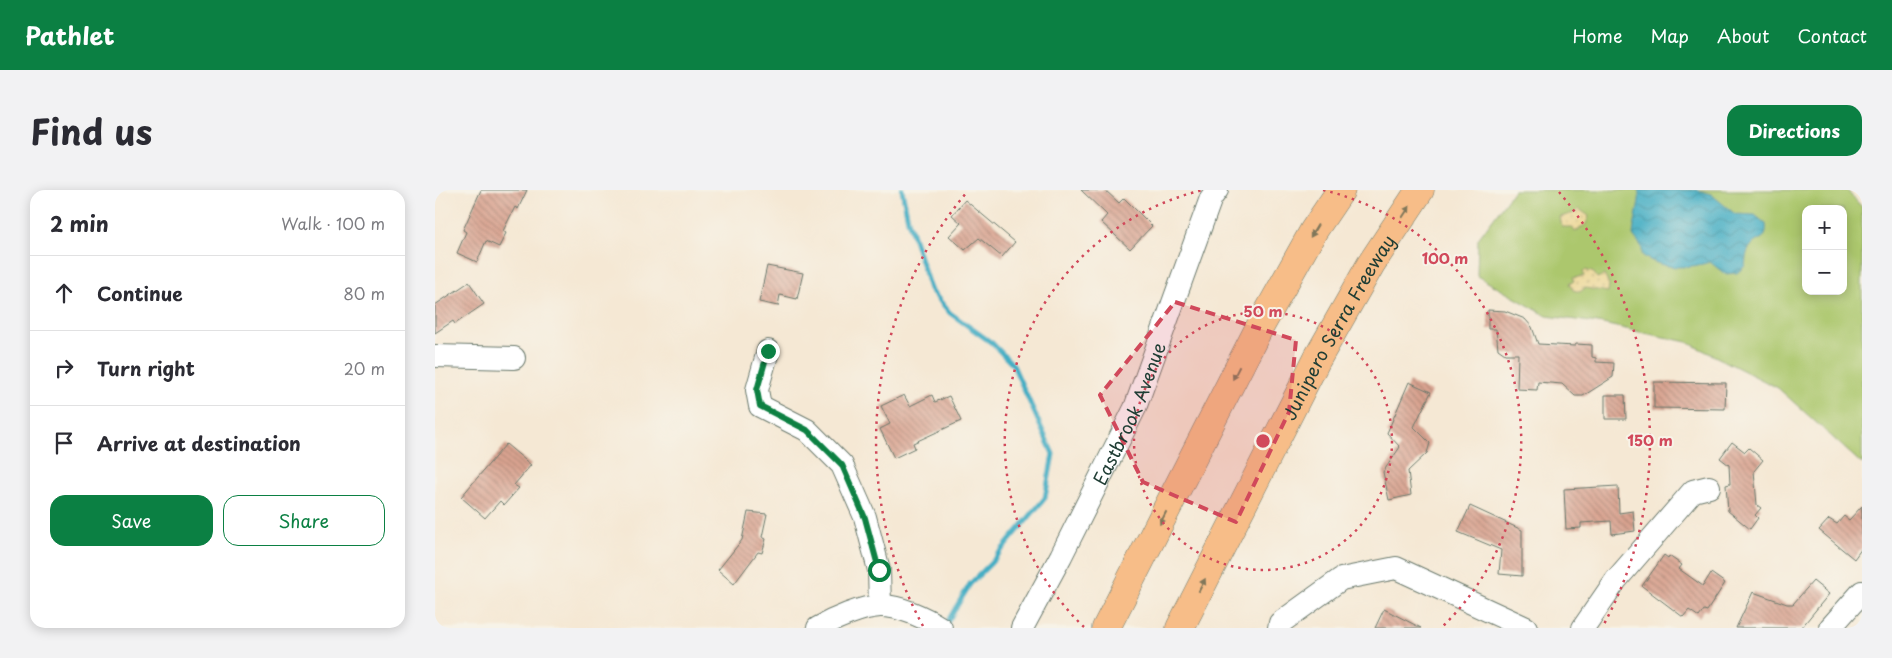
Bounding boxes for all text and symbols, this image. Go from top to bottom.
text: Pathlet [25,17,115,53]
text: Home [1572,22,1622,49]
text: Map [1650,22,1689,49]
text: About [1717,22,1769,49]
text: Contact [1797,22,1867,49]
text: Find us [30,104,152,157]
button: Directions [1727,105,1862,156]
one-way arrow [1401,205,1410,218]
map controls [1802,205,1847,295]
button: + [1802,205,1847,250]
text: 2 min [50,207,109,239]
text: Walk · 100 m [281,211,385,235]
one-way arrow [1310,224,1319,237]
street label: Junipero Serra Freeway [1275,229,1401,424]
text: 100 m [1422,246,1468,269]
button: − [1802,250,1847,295]
icon: ahead [50,279,78,307]
text: Continue [97,279,183,307]
text: 80 m [343,281,385,305]
text: 50 m [1244,299,1282,322]
street label: Eastbrook Avenue [1085,338,1171,489]
route end [757,340,780,363]
icon: right [50,354,78,382]
text: Turn right [97,354,195,382]
text: 20 m [344,356,385,380]
one-way arrow [1232,366,1240,381]
text: 150 m [1627,428,1673,451]
icon: arrive [50,429,78,457]
text: Arrive at destination [97,429,301,457]
centre of rings [1254,432,1272,450]
button: Save [50,495,213,546]
button: Share [223,495,385,546]
one-way arrow [1159,511,1167,525]
route start [868,559,891,582]
one-way arrow [1198,577,1207,592]

